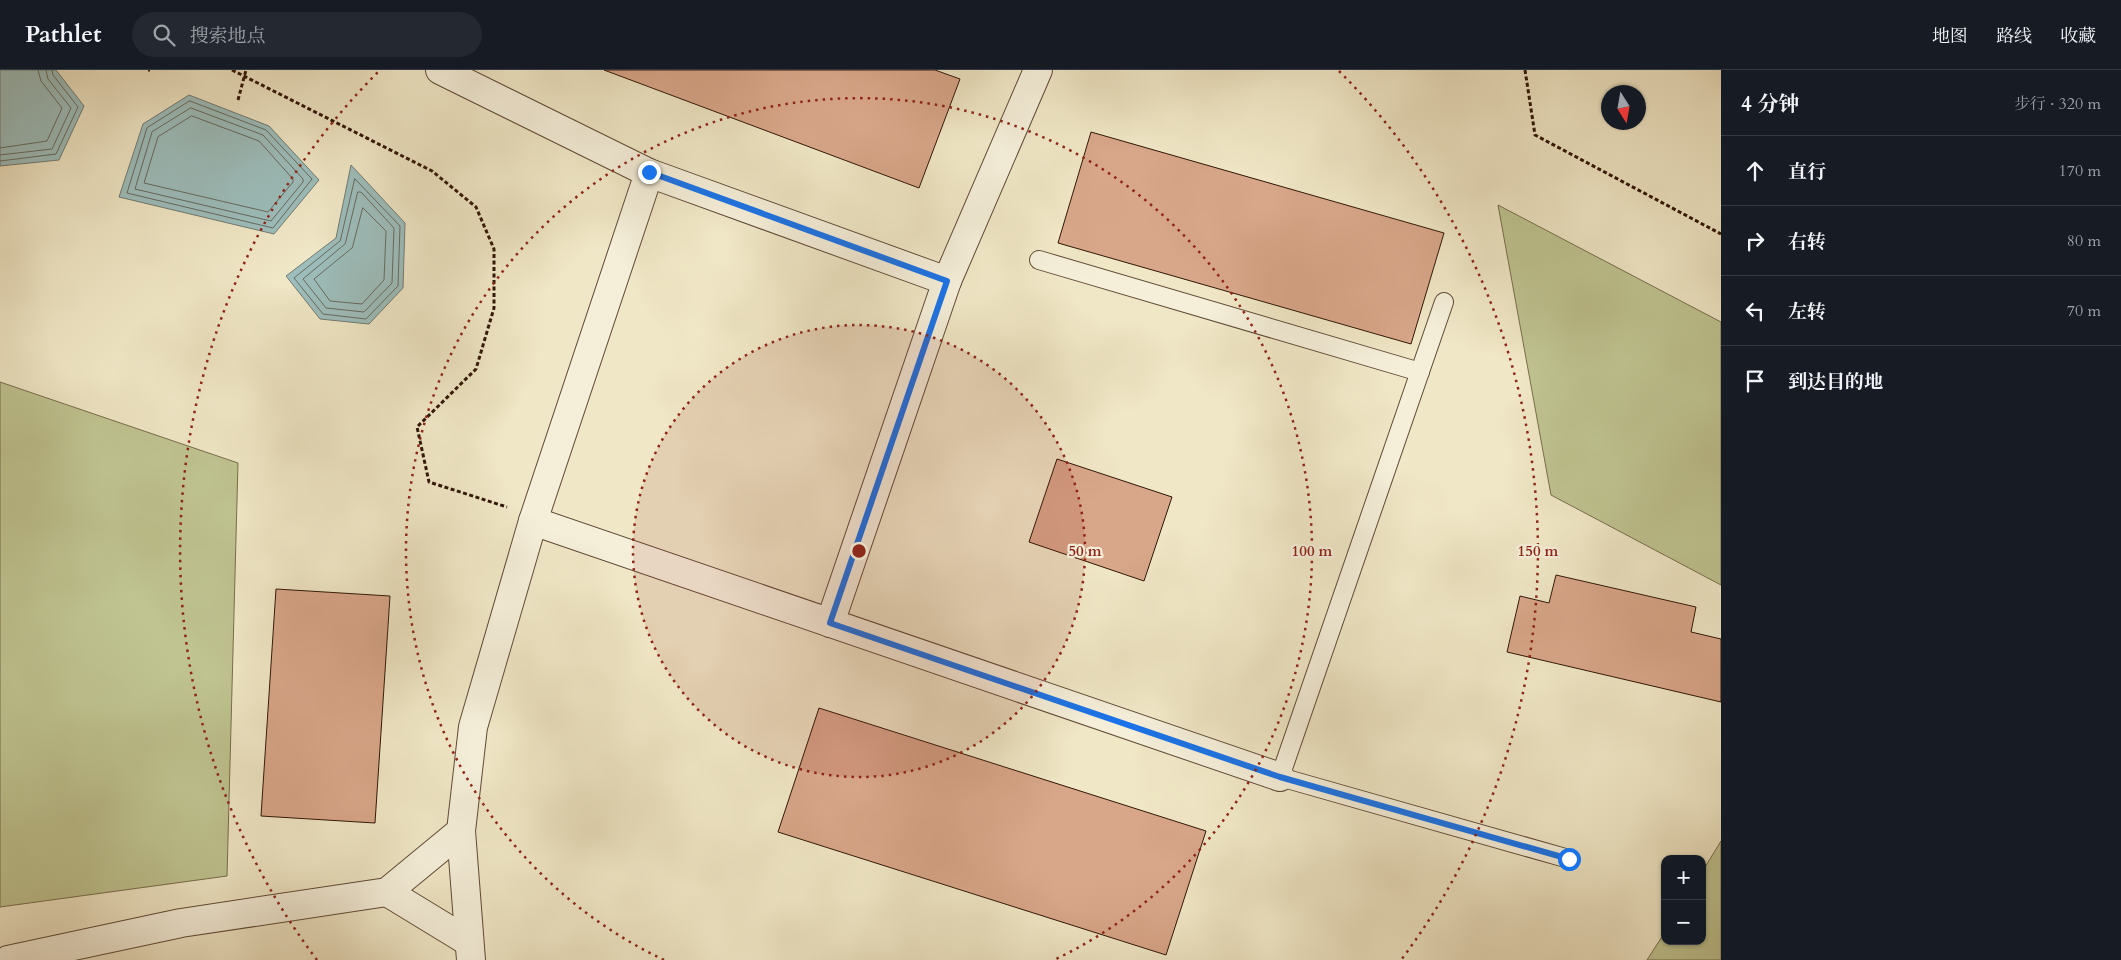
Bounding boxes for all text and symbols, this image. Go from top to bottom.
search box [132,12,482,57]
text: Pathlet [25,18,102,51]
icon: search [150,21,178,49]
text: 搜索地点 [190,23,266,49]
text: 地图 [1932,24,1968,49]
text: 路线 [1996,24,2032,49]
text: 收藏 [2060,24,2096,49]
north arrow [1601,85,1646,130]
text: 4 分钟 [1741,90,1799,119]
text: 步行 · 320 m [2014,93,2101,115]
icon: ahead [1741,157,1769,185]
text: 直行 [1788,159,1826,185]
text: 170 m [2059,160,2101,182]
route end [638,161,661,184]
icon: right [1741,227,1769,255]
text: 右转 [1788,229,1826,255]
text: 80 m [2067,230,2101,252]
icon: left [1741,297,1769,325]
text: 左转 [1788,299,1826,325]
text: 70 m [2067,300,2101,322]
icon: arrive [1741,367,1769,395]
text: 到达目的地 [1788,369,1883,395]
text: 50 m [1068,541,1102,561]
text: 100 m [1292,541,1333,561]
text: 150 m [1518,541,1559,561]
centre of rings [850,542,868,560]
route start [1558,848,1581,871]
map controls [1661,855,1706,945]
button: + [1661,855,1706,900]
button: − [1661,900,1706,945]

